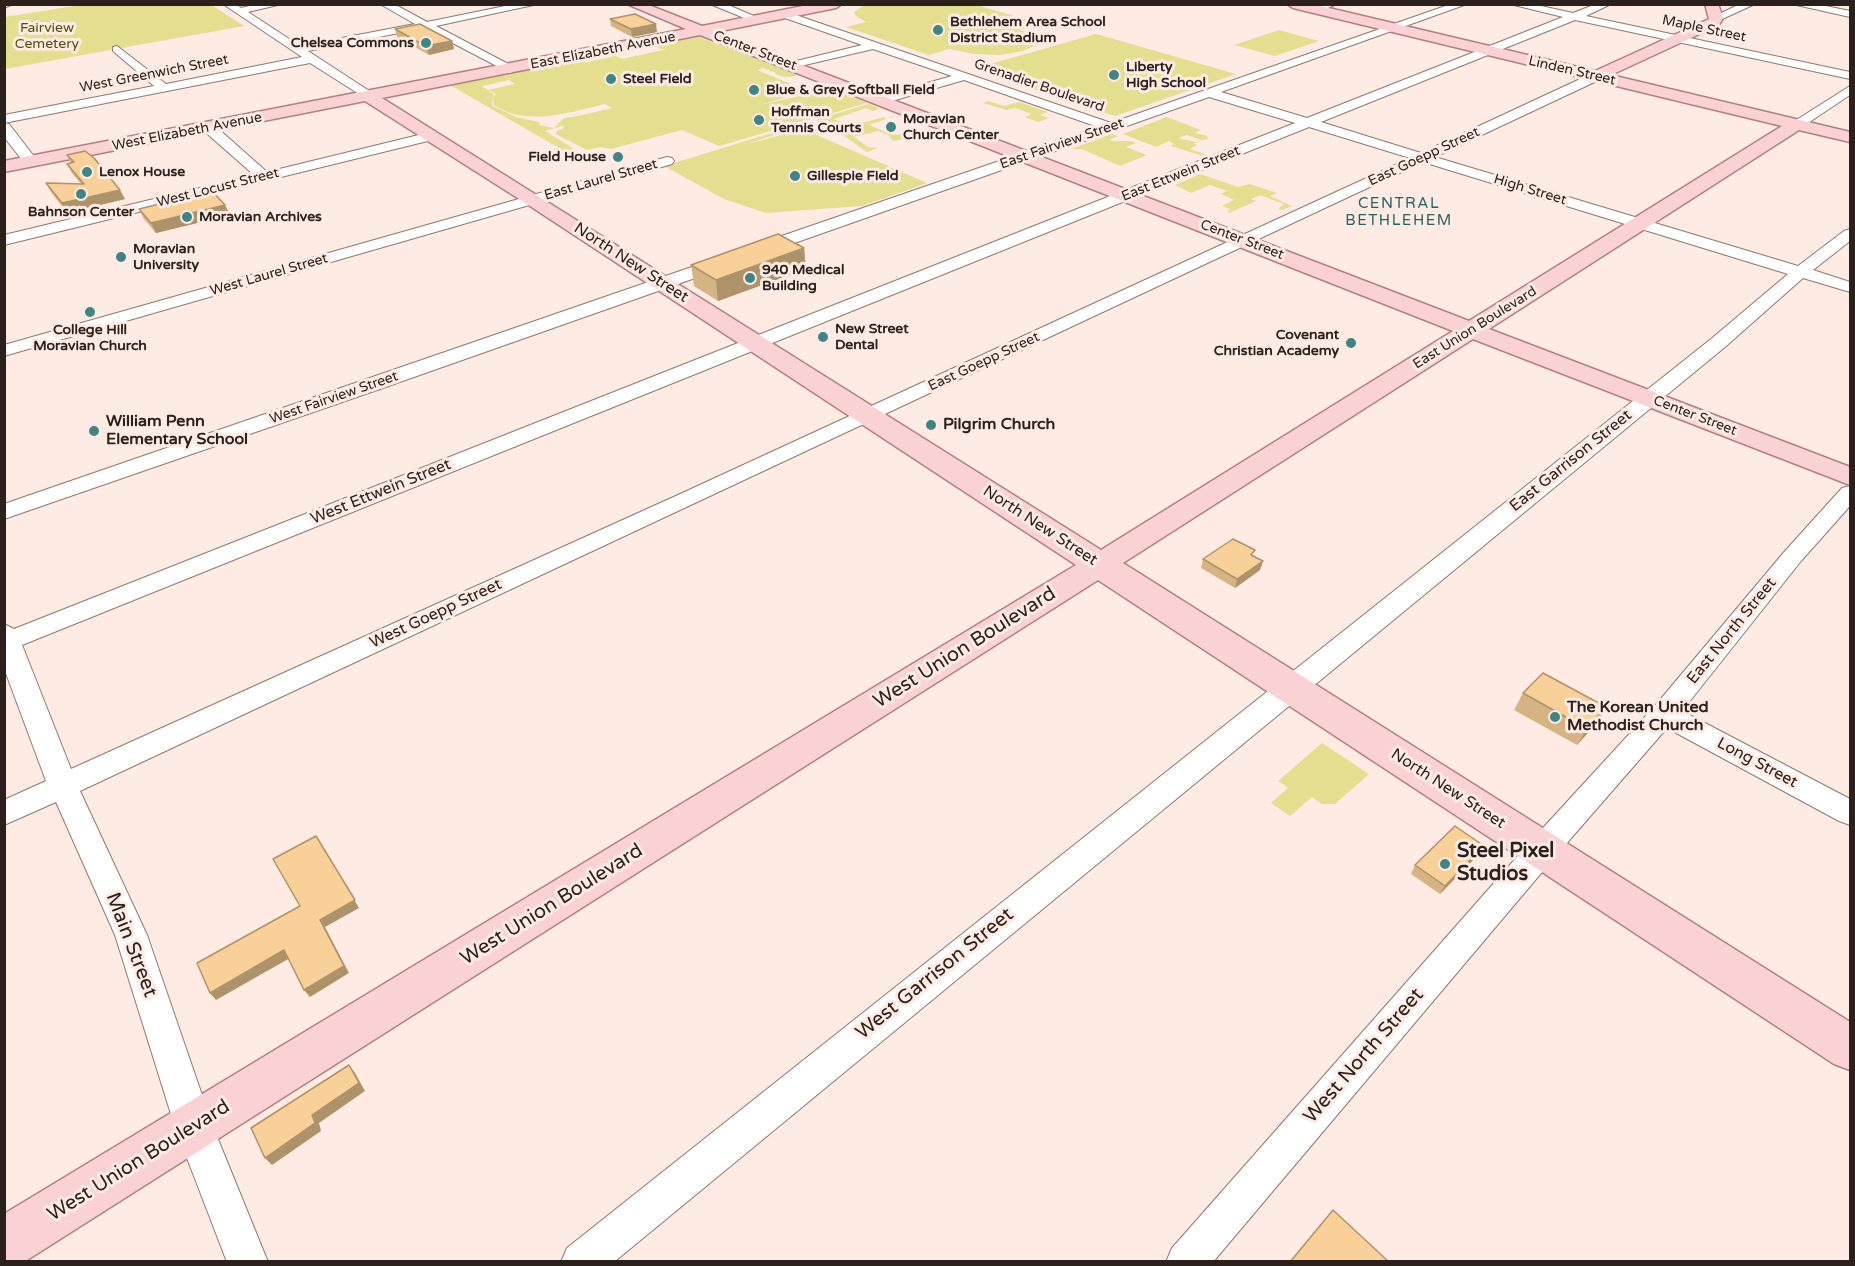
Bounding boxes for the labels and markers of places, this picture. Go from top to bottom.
place label: Bethlehem Area School District Stadium [950,14,1106,46]
marker: Bethlehem Area School District Stadium [931,23,945,37]
place label: Chelsea Commons [291,35,414,51]
marker: Chelsea Commons [419,36,433,50]
place label: Liberty High School [1126,59,1206,92]
marker: Liberty High School [1107,68,1121,82]
place label: Steel Field [623,71,692,87]
marker: Steel Field [604,72,618,86]
place label: Blue & Grey Softball Field [766,82,935,98]
marker: Blue & Grey Softball Field [747,83,761,97]
place label: Hoffman Tennis Courts [771,104,861,136]
place label: Moravian Church Center [903,111,999,144]
marker: Hoffman Tennis Courts [752,113,766,127]
marker: Moravian Church Center [884,120,898,134]
place label: Field House [528,149,606,165]
marker: Field House [611,150,625,164]
place label: Lenox House [99,164,185,180]
marker: Lenox House [80,165,94,179]
place label: Gillespie Field [807,168,899,184]
marker: Gillespie Field [788,169,802,183]
marker: Bahnson Center [74,187,88,201]
place label: Bahnson Center [28,204,134,220]
place label: Moravian Archives [199,209,322,225]
marker: Moravian Archives [180,210,194,224]
place label: Moravian University [133,241,199,274]
marker: Moravian University [114,250,128,264]
place label: 940 Medical Building [762,262,844,294]
marker: 940 Medical Building [743,271,757,285]
marker: College Hill Moravian Church [83,305,97,319]
place label: New Street Dental [835,321,909,354]
place label: College Hill Moravian Church [33,322,147,354]
place label: Covenant Christian Academy [1214,327,1339,360]
marker: New Street Dental [816,330,830,344]
marker: Covenant Christian Academy [1344,336,1358,350]
place label: William Penn Elementary School [106,412,248,450]
place label: Pilgrim Church [943,415,1055,435]
marker: Pilgrim Church [924,418,938,432]
marker: William Penn Elementary School [87,424,101,438]
place label: The Korean United Methodist Church [1567,698,1709,736]
marker: The Korean United Methodist Church [1548,710,1562,724]
place label: Steel Pixel Studios [1457,840,1554,887]
marker: Steel Pixel Studios [1438,857,1452,871]

